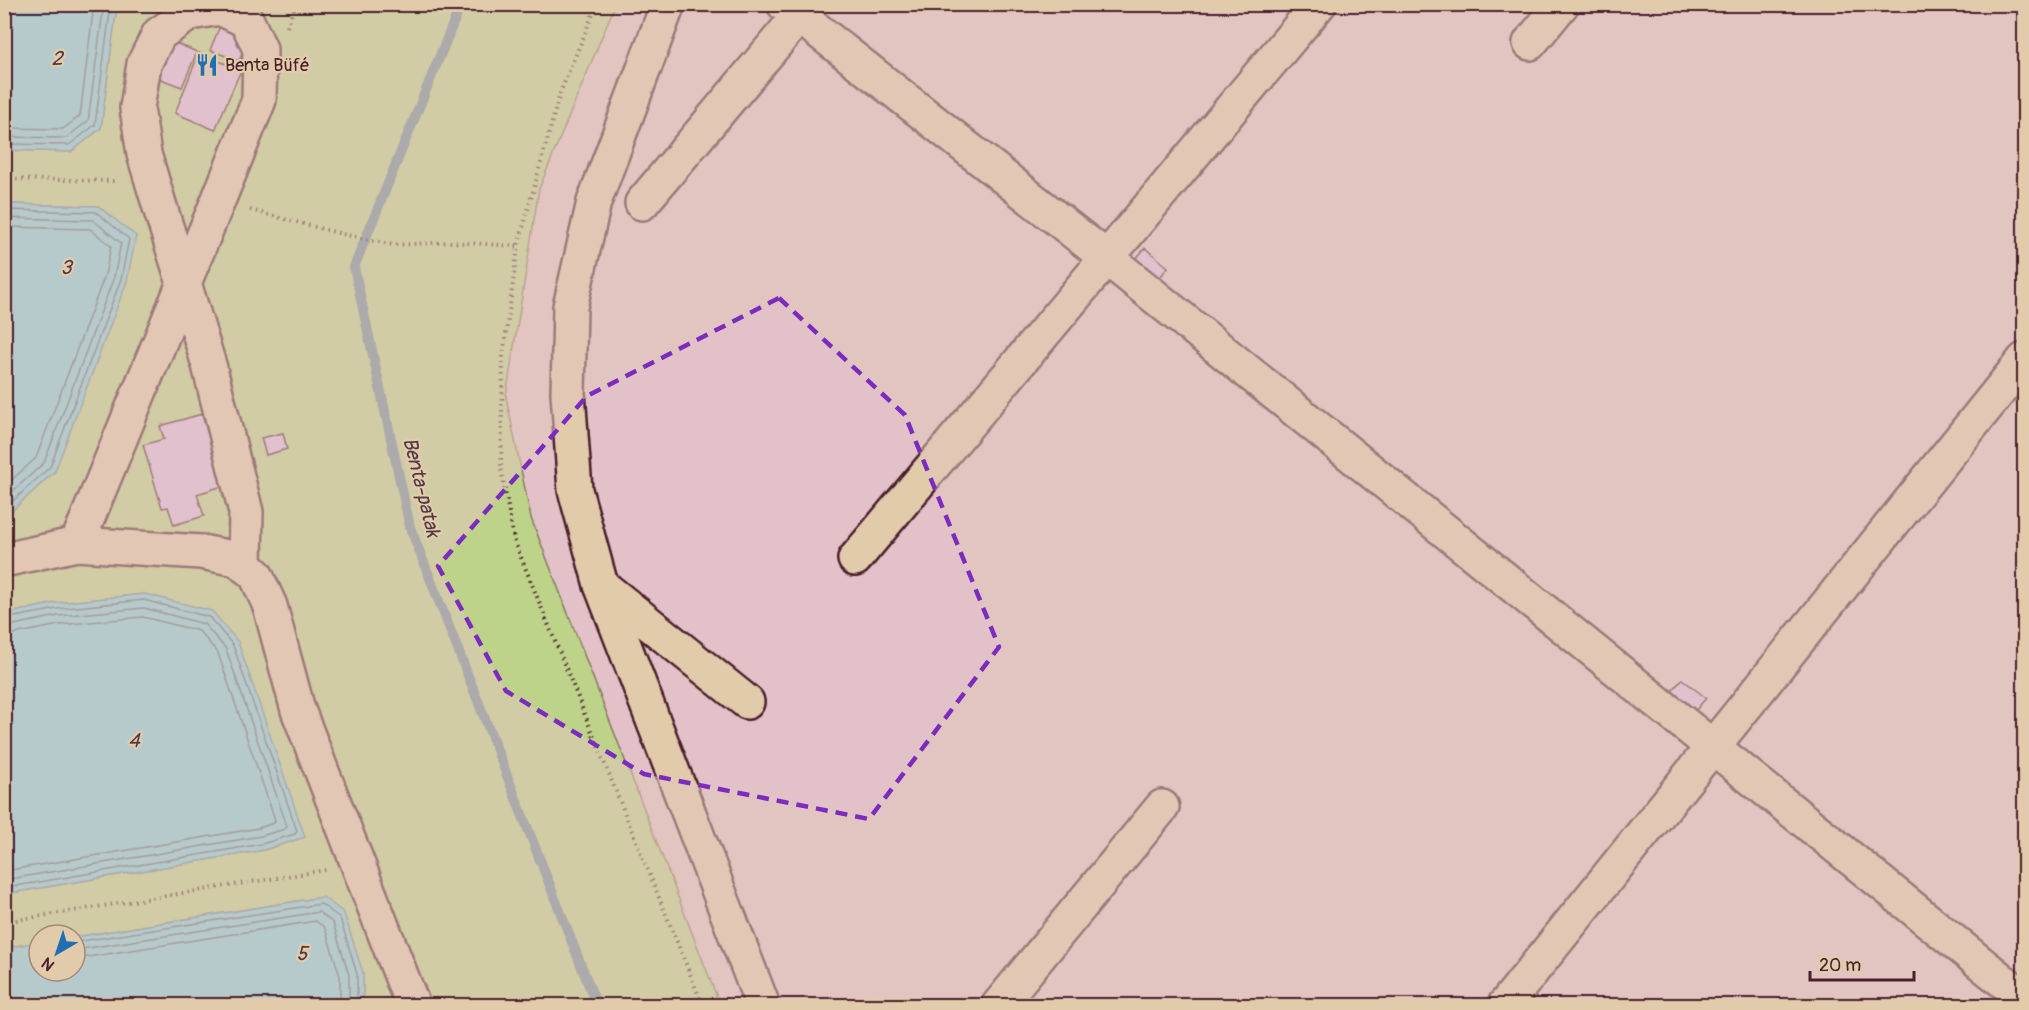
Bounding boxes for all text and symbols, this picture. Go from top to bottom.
water label: 2 [51,46,64,71]
restaurant icon: Benta Büfé [194,52,220,78]
place label: Benta Büfé [225,54,310,77]
water label: 3 [60,255,73,280]
water label: Benta-patak [397,435,446,541]
water label: 4 [128,728,141,753]
north arrow [27,923,87,983]
water label: 5 [297,941,311,966]
scale bar [1810,944,1914,982]
text: N [38,953,59,975]
text: 20 m [1819,954,1861,977]

